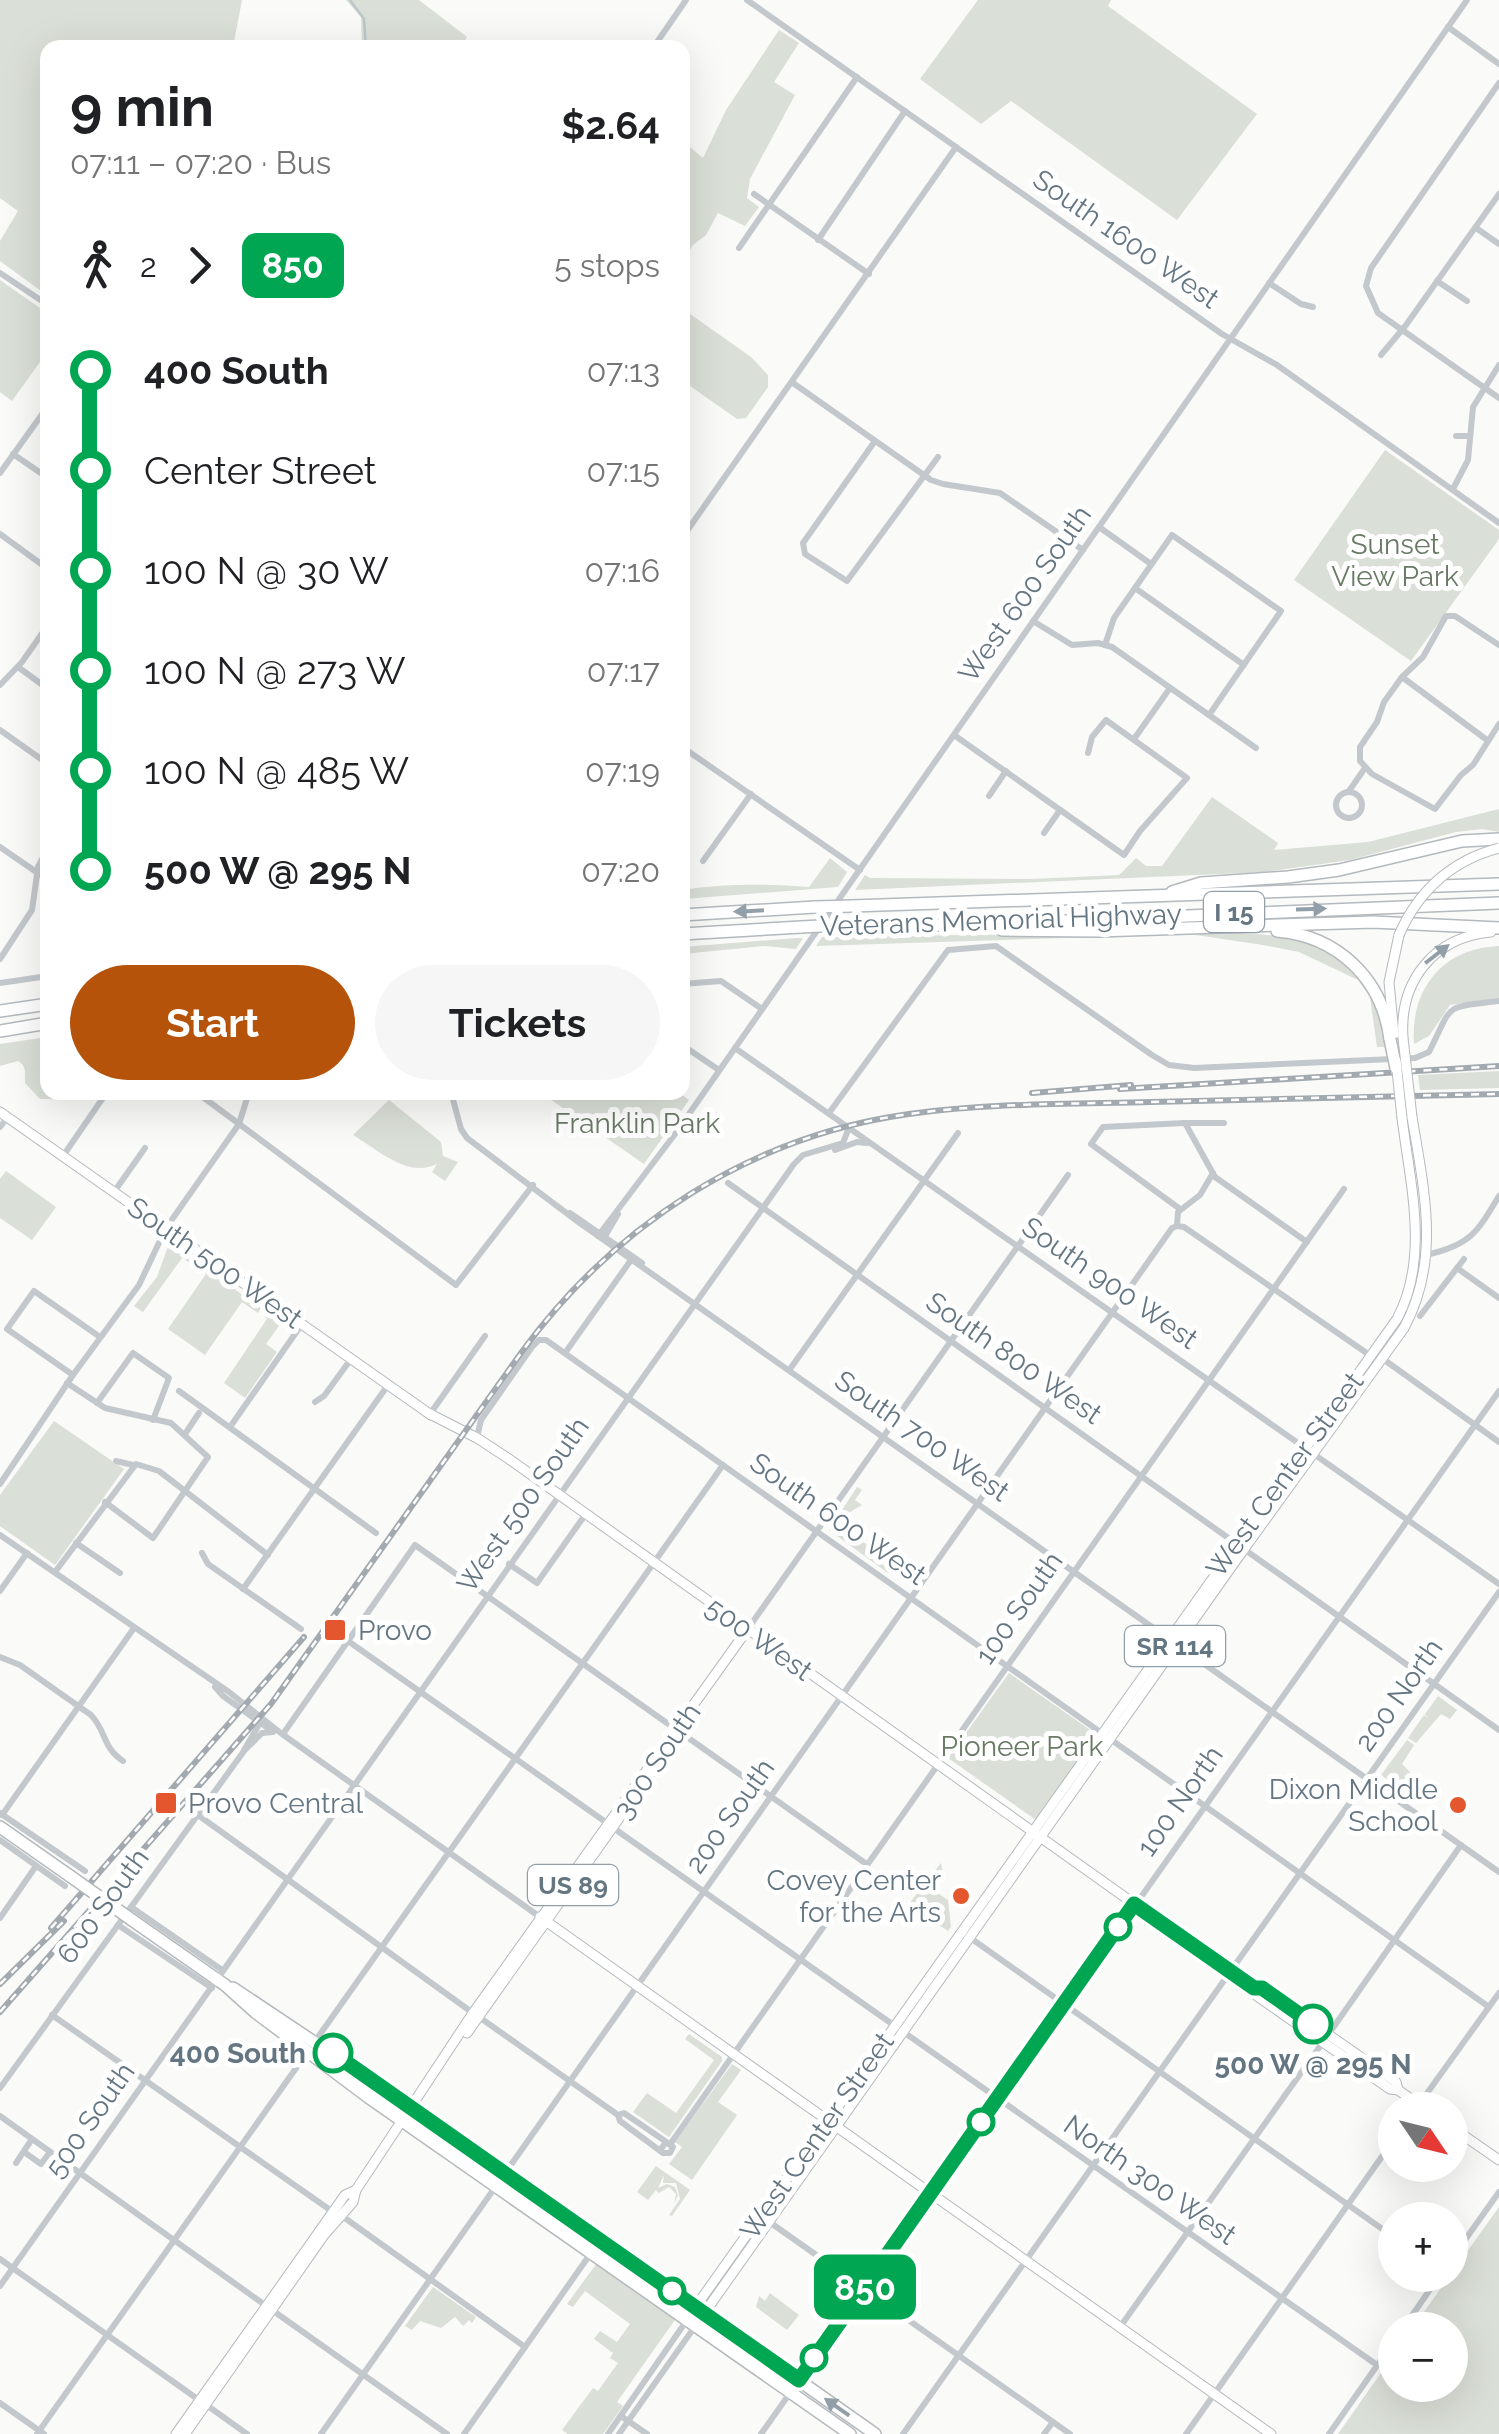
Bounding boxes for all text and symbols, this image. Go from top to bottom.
text: 9 min [70,74,214,139]
text: $2.64 [561,103,660,148]
text: 07:11 – 07:20 · Bus [70,144,331,181]
street label: South 1600 West [1027,163,1226,316]
icon: walk [70,238,125,293]
icon: forward [172,238,227,293]
text: 850 [262,245,324,286]
text: 2 [140,247,157,284]
text: 5 stops [554,247,660,284]
text: 400 South [144,348,329,393]
text: 07:13 [587,352,660,389]
text: Center Street [144,448,377,493]
text: 07:15 [586,452,660,489]
street label: West 600 South [952,499,1098,689]
park label: Sunset View Park [1331,528,1459,593]
text: 100 N @ 30 W [144,548,389,593]
text: 07:16 [585,552,660,589]
text: 100 N @ 273 W [144,648,406,693]
text: 07:17 [587,652,660,689]
text: 100 N @ 485 W [144,748,409,793]
text: 07:19 [585,752,660,789]
text: 500 W @ 295 N [144,848,412,893]
text: 07:20 [581,852,660,889]
road number: I 15 [1204,892,1264,932]
street label: Veterans Memorial Highway [820,897,1182,943]
one-way arrow [1295,901,1327,917]
one-way arrow [732,903,764,919]
one-way arrow [1424,943,1450,964]
button: Start [70,965,355,1080]
button: Tickets [375,965,660,1080]
park label: Franklin Park [554,1107,720,1140]
street label: South 500 West [121,1191,309,1336]
street label: South 900 West [1016,1210,1205,1356]
street label: South 800 West [920,1285,1109,1431]
street label: South 700 West [828,1364,1016,1509]
street label: West Center Street [1200,1366,1371,1584]
street label: West 500 South [450,1411,596,1599]
street label: South 600 West [744,1446,933,1592]
street label: 100 South [968,1546,1070,1670]
street label: 500 West [699,1590,819,1688]
place label: Provo [358,1614,432,1647]
marker: Provo [322,1617,348,1643]
road number: SR 114 [1125,1626,1225,1666]
street label: 200 North [1348,1632,1450,1758]
street label: 300 South [606,1697,708,1825]
park label: Pioneer Park [941,1730,1104,1763]
street label: 100 North [1130,1740,1230,1862]
street label: 200 South [679,1752,781,1880]
place label: Dixon Middle School [1269,1773,1438,1838]
place label: Provo Central [188,1787,363,1820]
marker: Provo Central [153,1790,179,1816]
marker: Dixon Middle School [1447,1794,1469,1816]
street label: 600 South [50,1842,156,1970]
place label: Covey Center for the Arts [766,1864,941,1929]
road number: US 89 [528,1865,618,1905]
marker: Covey Center for the Arts [950,1885,972,1907]
unlabelled marker [1105,1914,1131,1940]
marker: 500 W @ 295 N [1294,2005,1332,2043]
street label: West Center Street [733,2026,901,2246]
marker: 400 South [314,2034,352,2072]
place label: 400 South [170,2037,306,2070]
place label: 500 W @ 295 N [1214,2048,1412,2081]
street label: 500 South [38,2056,142,2184]
north arrow [1378,2092,1468,2182]
map controls [1378,2092,1468,2402]
street label: North 300 West [1057,2108,1243,2252]
unlabelled marker [968,2109,994,2135]
button: + [1378,2202,1468,2292]
line badge: 850 [808,2254,922,2320]
text: 850 [834,2267,896,2308]
unlabelled marker [659,2278,685,2304]
button: − [1378,2312,1468,2402]
unlabelled marker [801,2345,827,2371]
one-way arrow [824,2398,850,2417]

